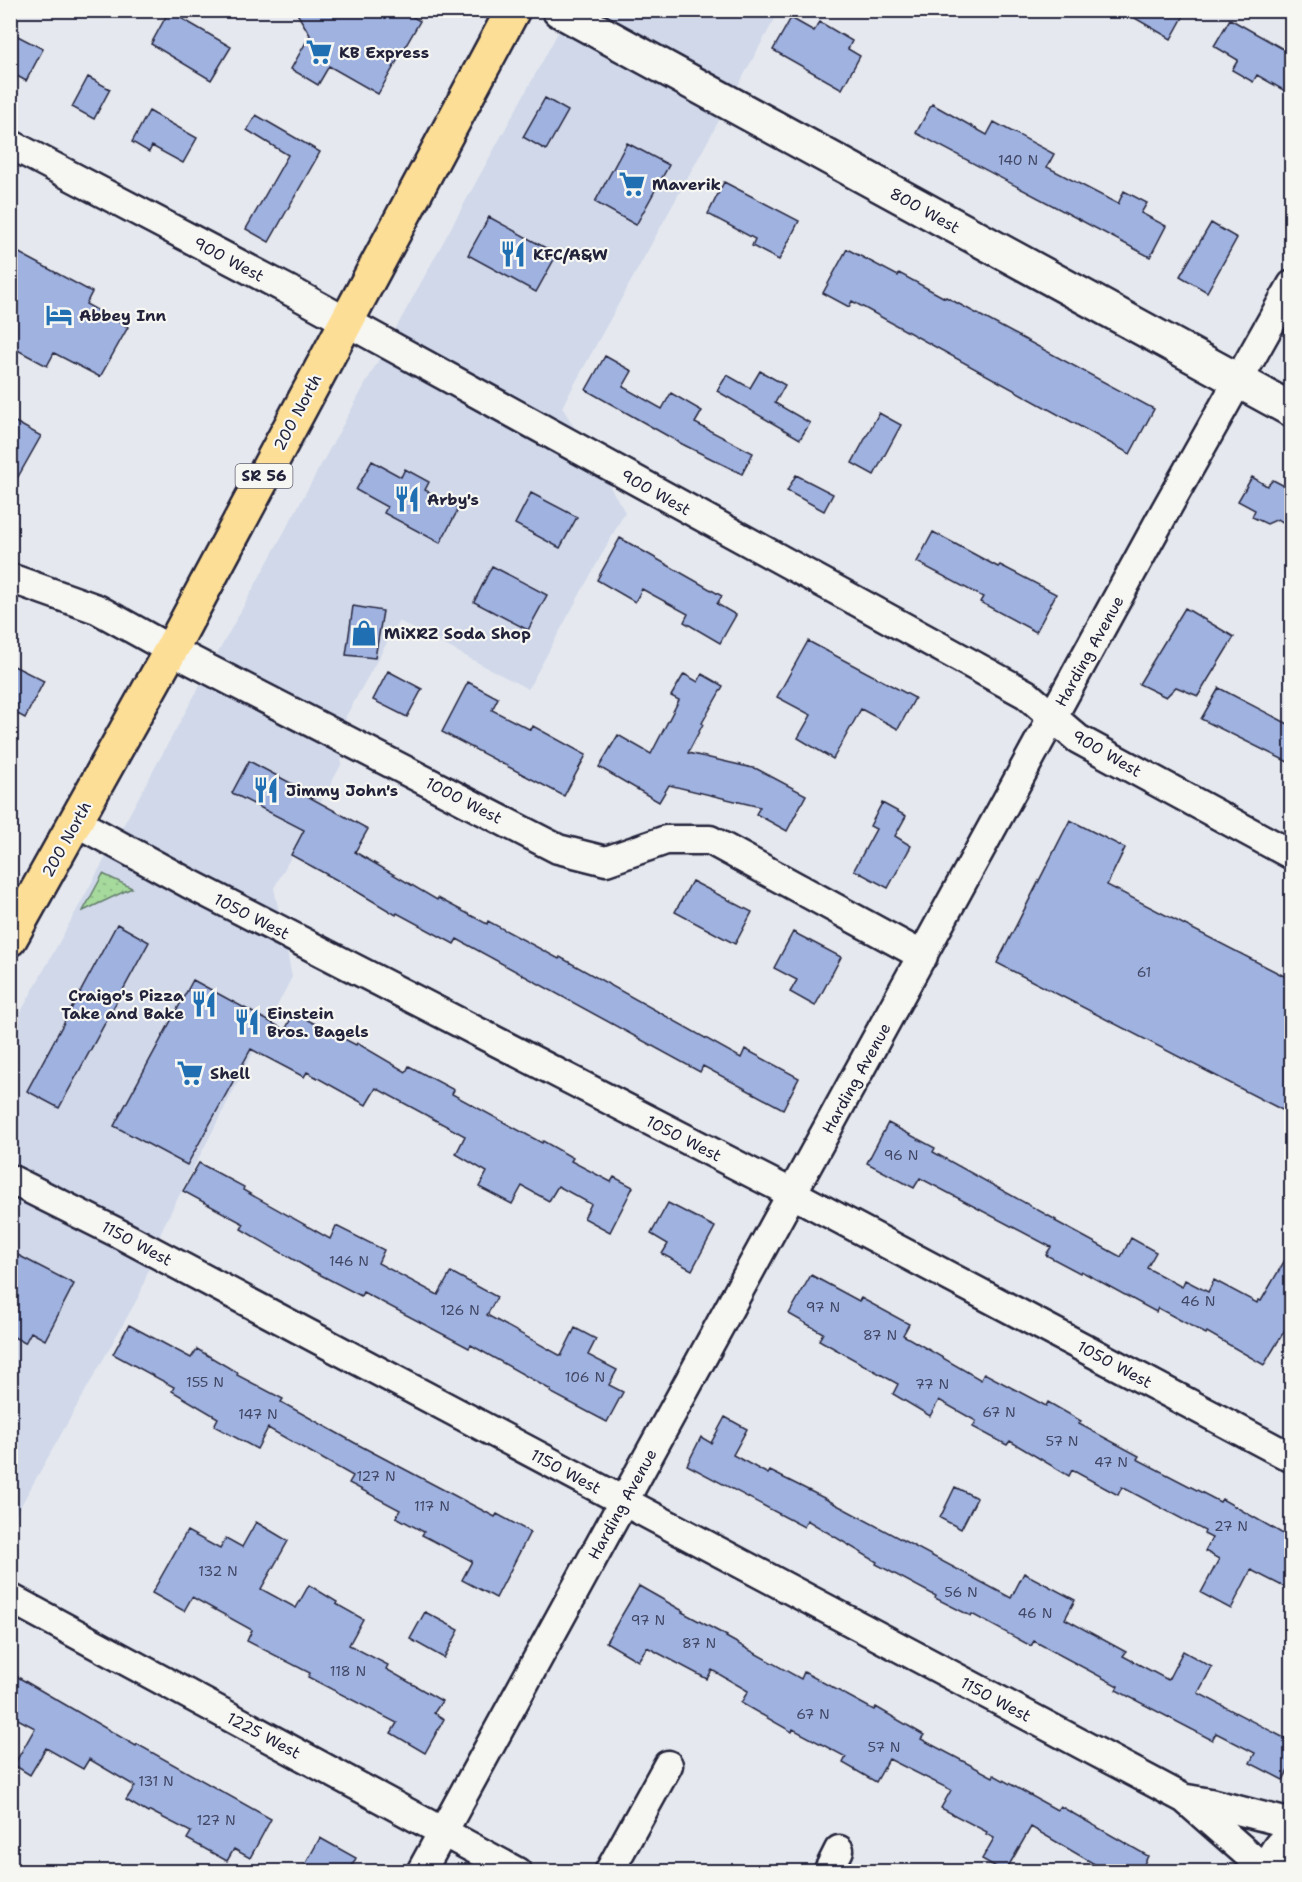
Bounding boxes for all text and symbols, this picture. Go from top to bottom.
supermarket icon: KB Express [304,37,334,67]
place label: KB Express [339,42,429,63]
house number: 140 N [998,151,1038,169]
supermarket icon: Maverik [617,169,647,199]
place label: Maverik [652,174,721,195]
street label: 800 West [886,183,963,238]
street label: 900 West [190,232,268,287]
restaurant icon: KFC/A&W [498,239,528,269]
place label: KFC/A&W [533,244,608,265]
hotel icon: Abbey Inn [44,300,74,330]
place label: Abbey Inn [79,305,167,326]
street label: 200 North [269,370,326,454]
road number: SR 56 [236,464,292,488]
street label: 900 West [617,465,694,520]
restaurant icon: Arby's [392,484,422,514]
place label: Arby's [427,489,479,510]
street label: Harding Avenue [1050,592,1129,710]
shop icon: MiXRZ Soda Shop [349,618,379,648]
place label: MiXRZ Soda Shop [384,623,531,644]
street label: 900 West [1068,725,1145,782]
street label: 1000 West [422,772,506,829]
restaurant icon: Jimmy John's [251,775,281,805]
place label: Jimmy John's [286,780,398,801]
street label: 200 North [37,798,96,881]
street label: 1050 West [211,889,293,944]
house number: 61 [1137,963,1151,981]
place label: Craigo's Pizza Take and Bake [61,985,184,1024]
restaurant icon: Craigo's Pizza Take and Bake [189,989,219,1019]
place label: Einstein Bros. Bagels [267,1003,369,1042]
restaurant icon: Einstein Bros. Bagels [232,1007,262,1037]
street label: Harding Avenue [817,1019,896,1137]
supermarket icon: Shell [175,1058,205,1088]
place label: Shell [210,1063,251,1084]
street label: 1050 West [643,1111,725,1166]
house number: 96 N [884,1146,918,1164]
street label: 1150 West [98,1216,176,1271]
house number: 146 N [329,1252,369,1270]
house number: 46 N [1181,1292,1215,1310]
house number: 97 N [806,1298,840,1316]
house number: 126 N [440,1301,480,1319]
house number: 87 N [863,1326,897,1344]
street label: 1050 West [1074,1336,1156,1393]
house number: 106 N [565,1368,605,1386]
house number: 155 N [186,1373,224,1391]
house number: 77 N [915,1375,949,1393]
house number: 67 N [982,1403,1016,1421]
house number: 147 N [238,1405,278,1423]
house number: 57 N [1045,1432,1079,1450]
street label: 1150 West [527,1444,605,1499]
street label: Harding Avenue [583,1445,662,1563]
house number: 47 N [1094,1453,1128,1471]
house number: 127 N [356,1467,396,1485]
house number: 117 N [414,1497,450,1515]
house number: 27 N [1214,1517,1248,1535]
house number: 132 N [198,1562,238,1580]
house number: 56 N [944,1583,978,1601]
house number: 46 N [1018,1604,1052,1622]
house number: 97 N [631,1611,665,1629]
house number: 87 N [682,1634,716,1652]
house number: 118 N [330,1662,366,1680]
street label: 1150 West [957,1672,1035,1727]
house number: 67 N [796,1705,830,1723]
street label: 1225 West [223,1707,304,1764]
house number: 57 N [867,1738,901,1756]
house number: 131 N [138,1772,174,1790]
house number: 127 N [196,1811,236,1829]

